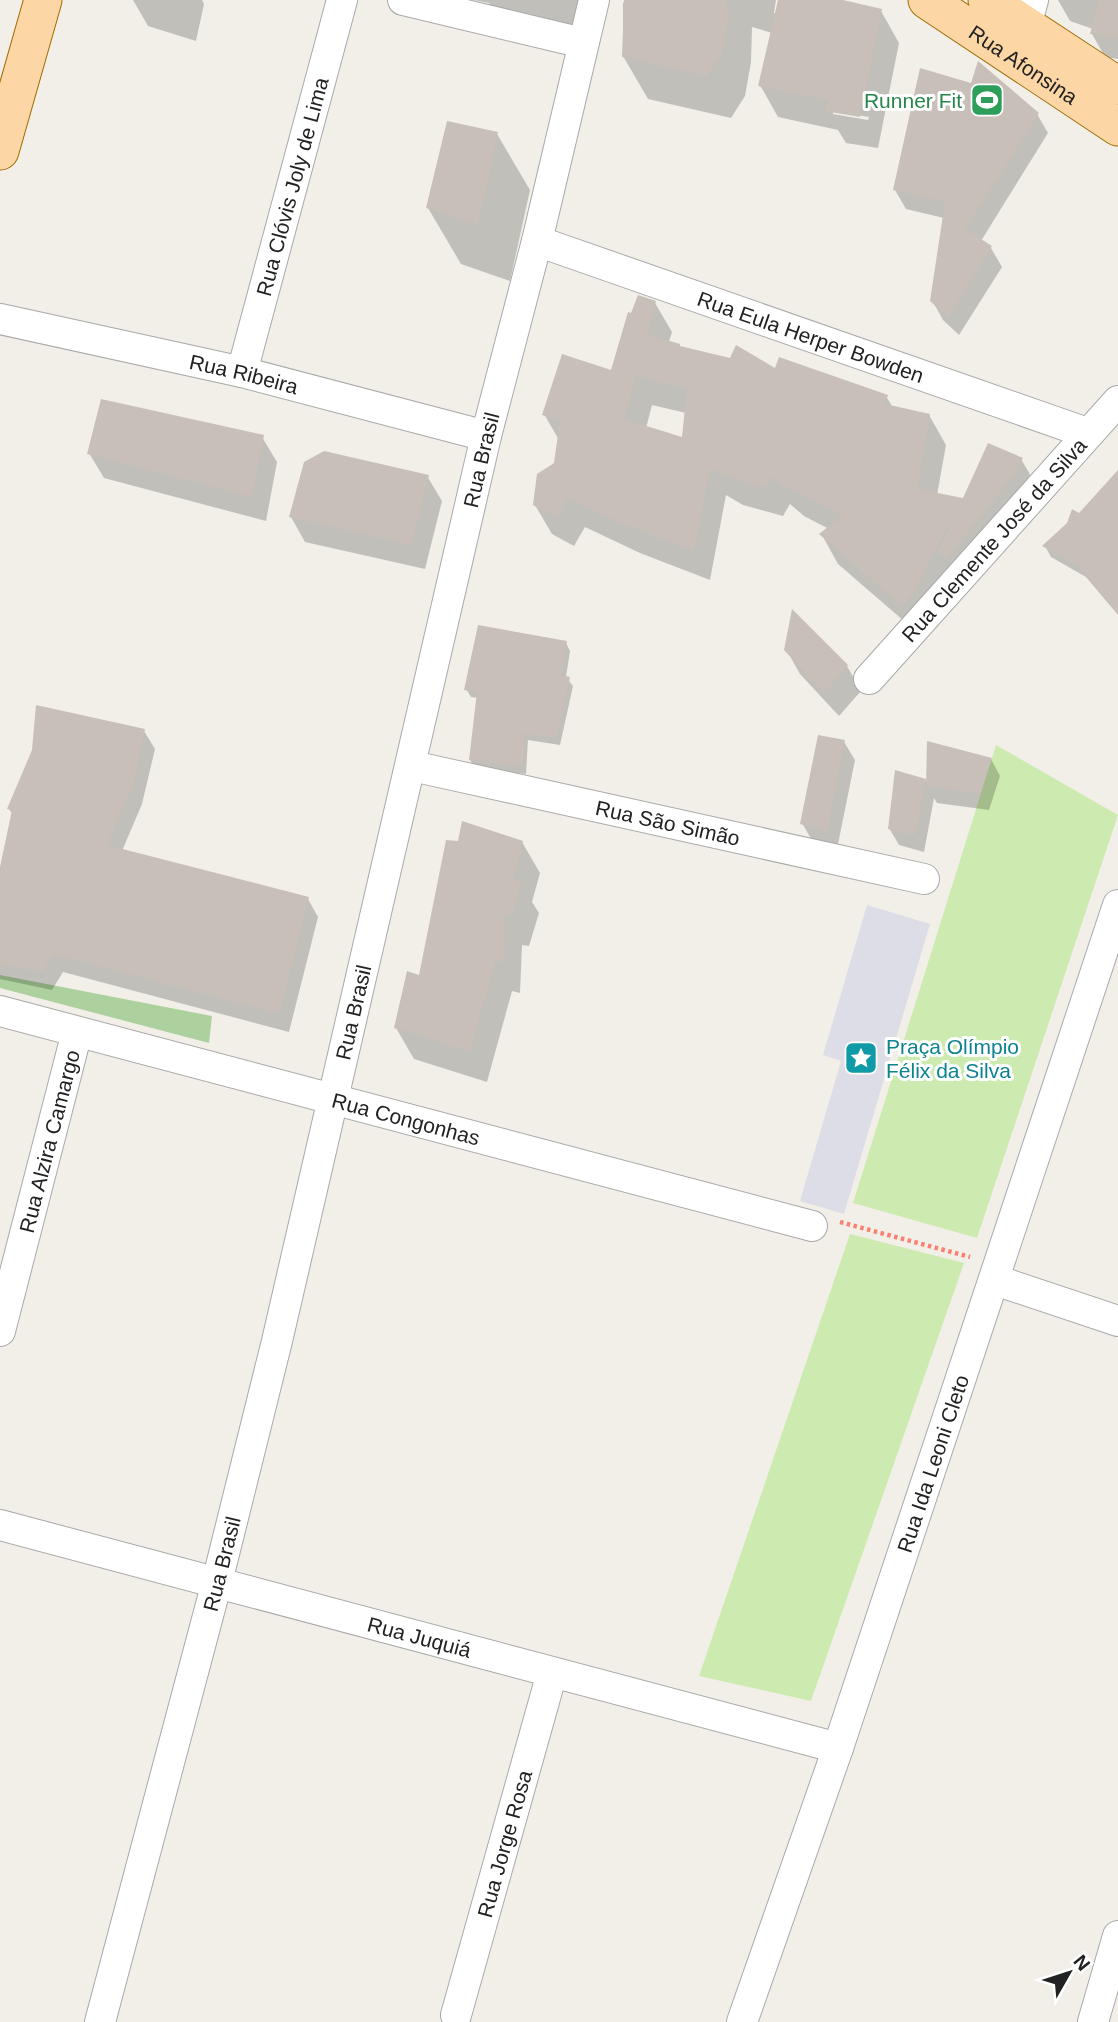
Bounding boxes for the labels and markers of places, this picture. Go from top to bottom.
sports icon: Runner Fit [968,81,1006,119]
place label: Runner Fit [864,89,962,112]
place label: Praça Olímpio Félix da Silva [886,1035,1019,1082]
place icon: Praça Olímpio Félix da Silva [842,1039,880,1077]

